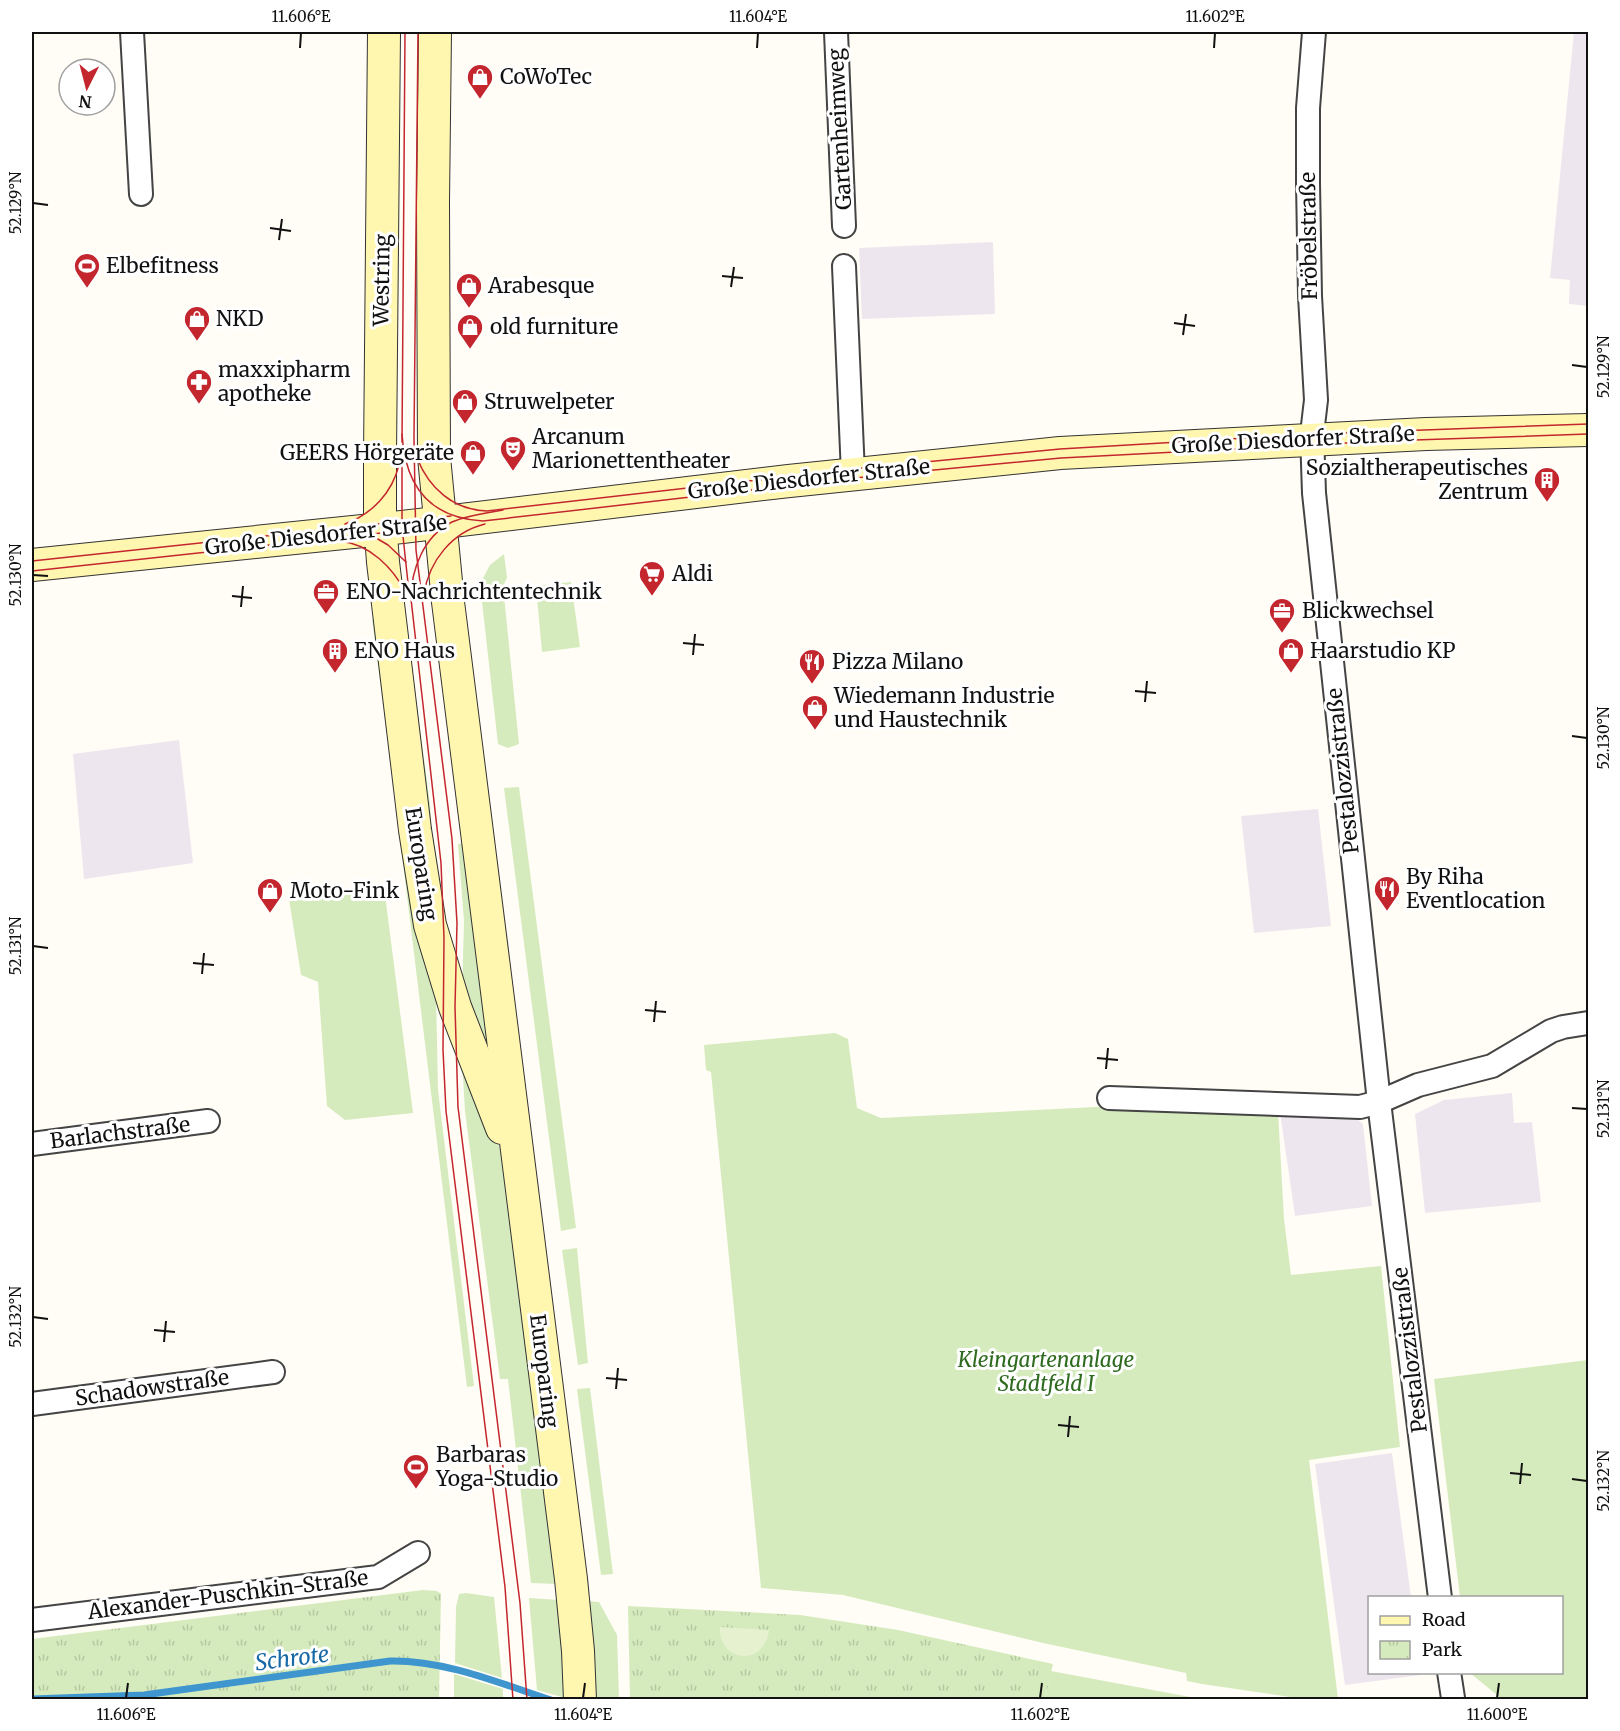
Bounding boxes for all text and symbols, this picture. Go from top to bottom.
text: 11.606°E [272,7,331,26]
text: 11.604°E [729,7,788,26]
text: 11.602°E [1185,7,1245,26]
street label: Gartenheimweg [822,47,857,211]
north arrow [57,57,117,117]
shop icon: CoWoTec [465,62,495,100]
place label: CoWoTec [500,63,592,90]
text: N [78,91,93,113]
text: 52.129°N [6,171,25,234]
street label: Fröbelstraße [1294,172,1323,300]
street label: Westring [367,233,396,327]
sports icon: Elbefitness [72,251,102,289]
place label: Elbefitness [106,252,219,279]
shop icon: Arabesque [454,271,484,309]
place label: Arabesque [487,272,594,299]
shop icon: NKD [182,304,212,342]
place label: NKD [216,305,264,332]
shop icon: old furniture [455,312,485,350]
place label: old furniture [490,313,618,340]
text: 52.129°N [1594,335,1613,398]
place label: maxxipharm apotheke [218,356,351,407]
pharmacy icon: maxxipharm apotheke [184,367,214,405]
shop icon: Struwelpeter [450,387,480,425]
place label: Struwelpeter [484,388,615,415]
street label: Große Diesdorfer Straße [1171,420,1415,459]
place label: Arcanum Marionettentheater [531,423,730,474]
theatre icon: Arcanum Marionettentheater [498,434,528,472]
shop icon: GEERS Hörgeräte [458,438,488,476]
place label: GEERS Hörgeräte [280,439,454,466]
street label: Große Diesdorfer Straße [687,452,931,505]
place label: Sozialtherapeutisches Zentrum [1306,454,1528,505]
building icon: Sozialtherapeutisches Zentrum [1532,465,1562,503]
street label: Große Diesdorfer Straße [204,508,448,561]
text: 52.130°N [6,543,25,606]
supermarket icon: Aldi [637,559,667,597]
place label: Aldi [671,560,713,587]
office icon: ENO-Nachrichtentechnik [311,577,341,615]
place label: ENO-Nachrichtentechnik [346,578,602,605]
office icon: Blickwechsel [1267,596,1297,634]
place label: Blickwechsel [1302,597,1434,624]
building icon: ENO Haus [320,636,350,674]
shop icon: Haarstudio KP [1276,636,1306,674]
place label: ENO Haus [354,637,455,664]
place label: Haarstudio KP [1310,637,1456,664]
restaurant icon: Pizza Milano [797,647,827,685]
place label: Pizza Milano [832,648,963,675]
place label: Wiedemann Industrie und Haustechnik [833,682,1055,733]
street label: Pestalozzistraße [1320,687,1365,855]
shop icon: Wiedemann Industrie und Haustechnik [800,693,830,731]
text: 52.130°N [1594,706,1613,769]
street label: Europaring [399,805,444,923]
place label: By Riha Eventlocation [1406,863,1545,914]
restaurant icon: By Riha Eventlocation [1372,874,1402,912]
shop icon: Moto-Fink [255,876,285,914]
place label: Moto-Fink [290,877,400,904]
text: 52.131°N [6,916,25,975]
text: 52.131°N [1594,1079,1613,1138]
street label: Barlachstraße [48,1111,192,1154]
street label: Pestalozzistraße [1386,1266,1433,1434]
text: 52.132°N [6,1286,25,1348]
street label: Europaring [524,1313,565,1430]
park label: Kleingartenanlage Stadtfeld I [957,1346,1134,1397]
street label: Schadowstraße [73,1363,231,1412]
place label: Barbaras Yoga-Studio [435,1441,558,1492]
text: 52.132°N [1594,1450,1613,1512]
sports icon: Barbaras Yoga-Studio [401,1452,431,1490]
street label: Alexander-Puschkin-Straße [85,1564,370,1625]
legend [1368,1596,1563,1674]
text: Road [1422,1608,1466,1631]
text: Park [1422,1638,1463,1661]
water label: Schrote [253,1640,331,1676]
text: 11.606°E [97,1705,156,1724]
text: 11.604°E [554,1705,613,1724]
text: 11.602°E [1010,1705,1070,1724]
text: 11.600°E [1467,1705,1528,1724]

